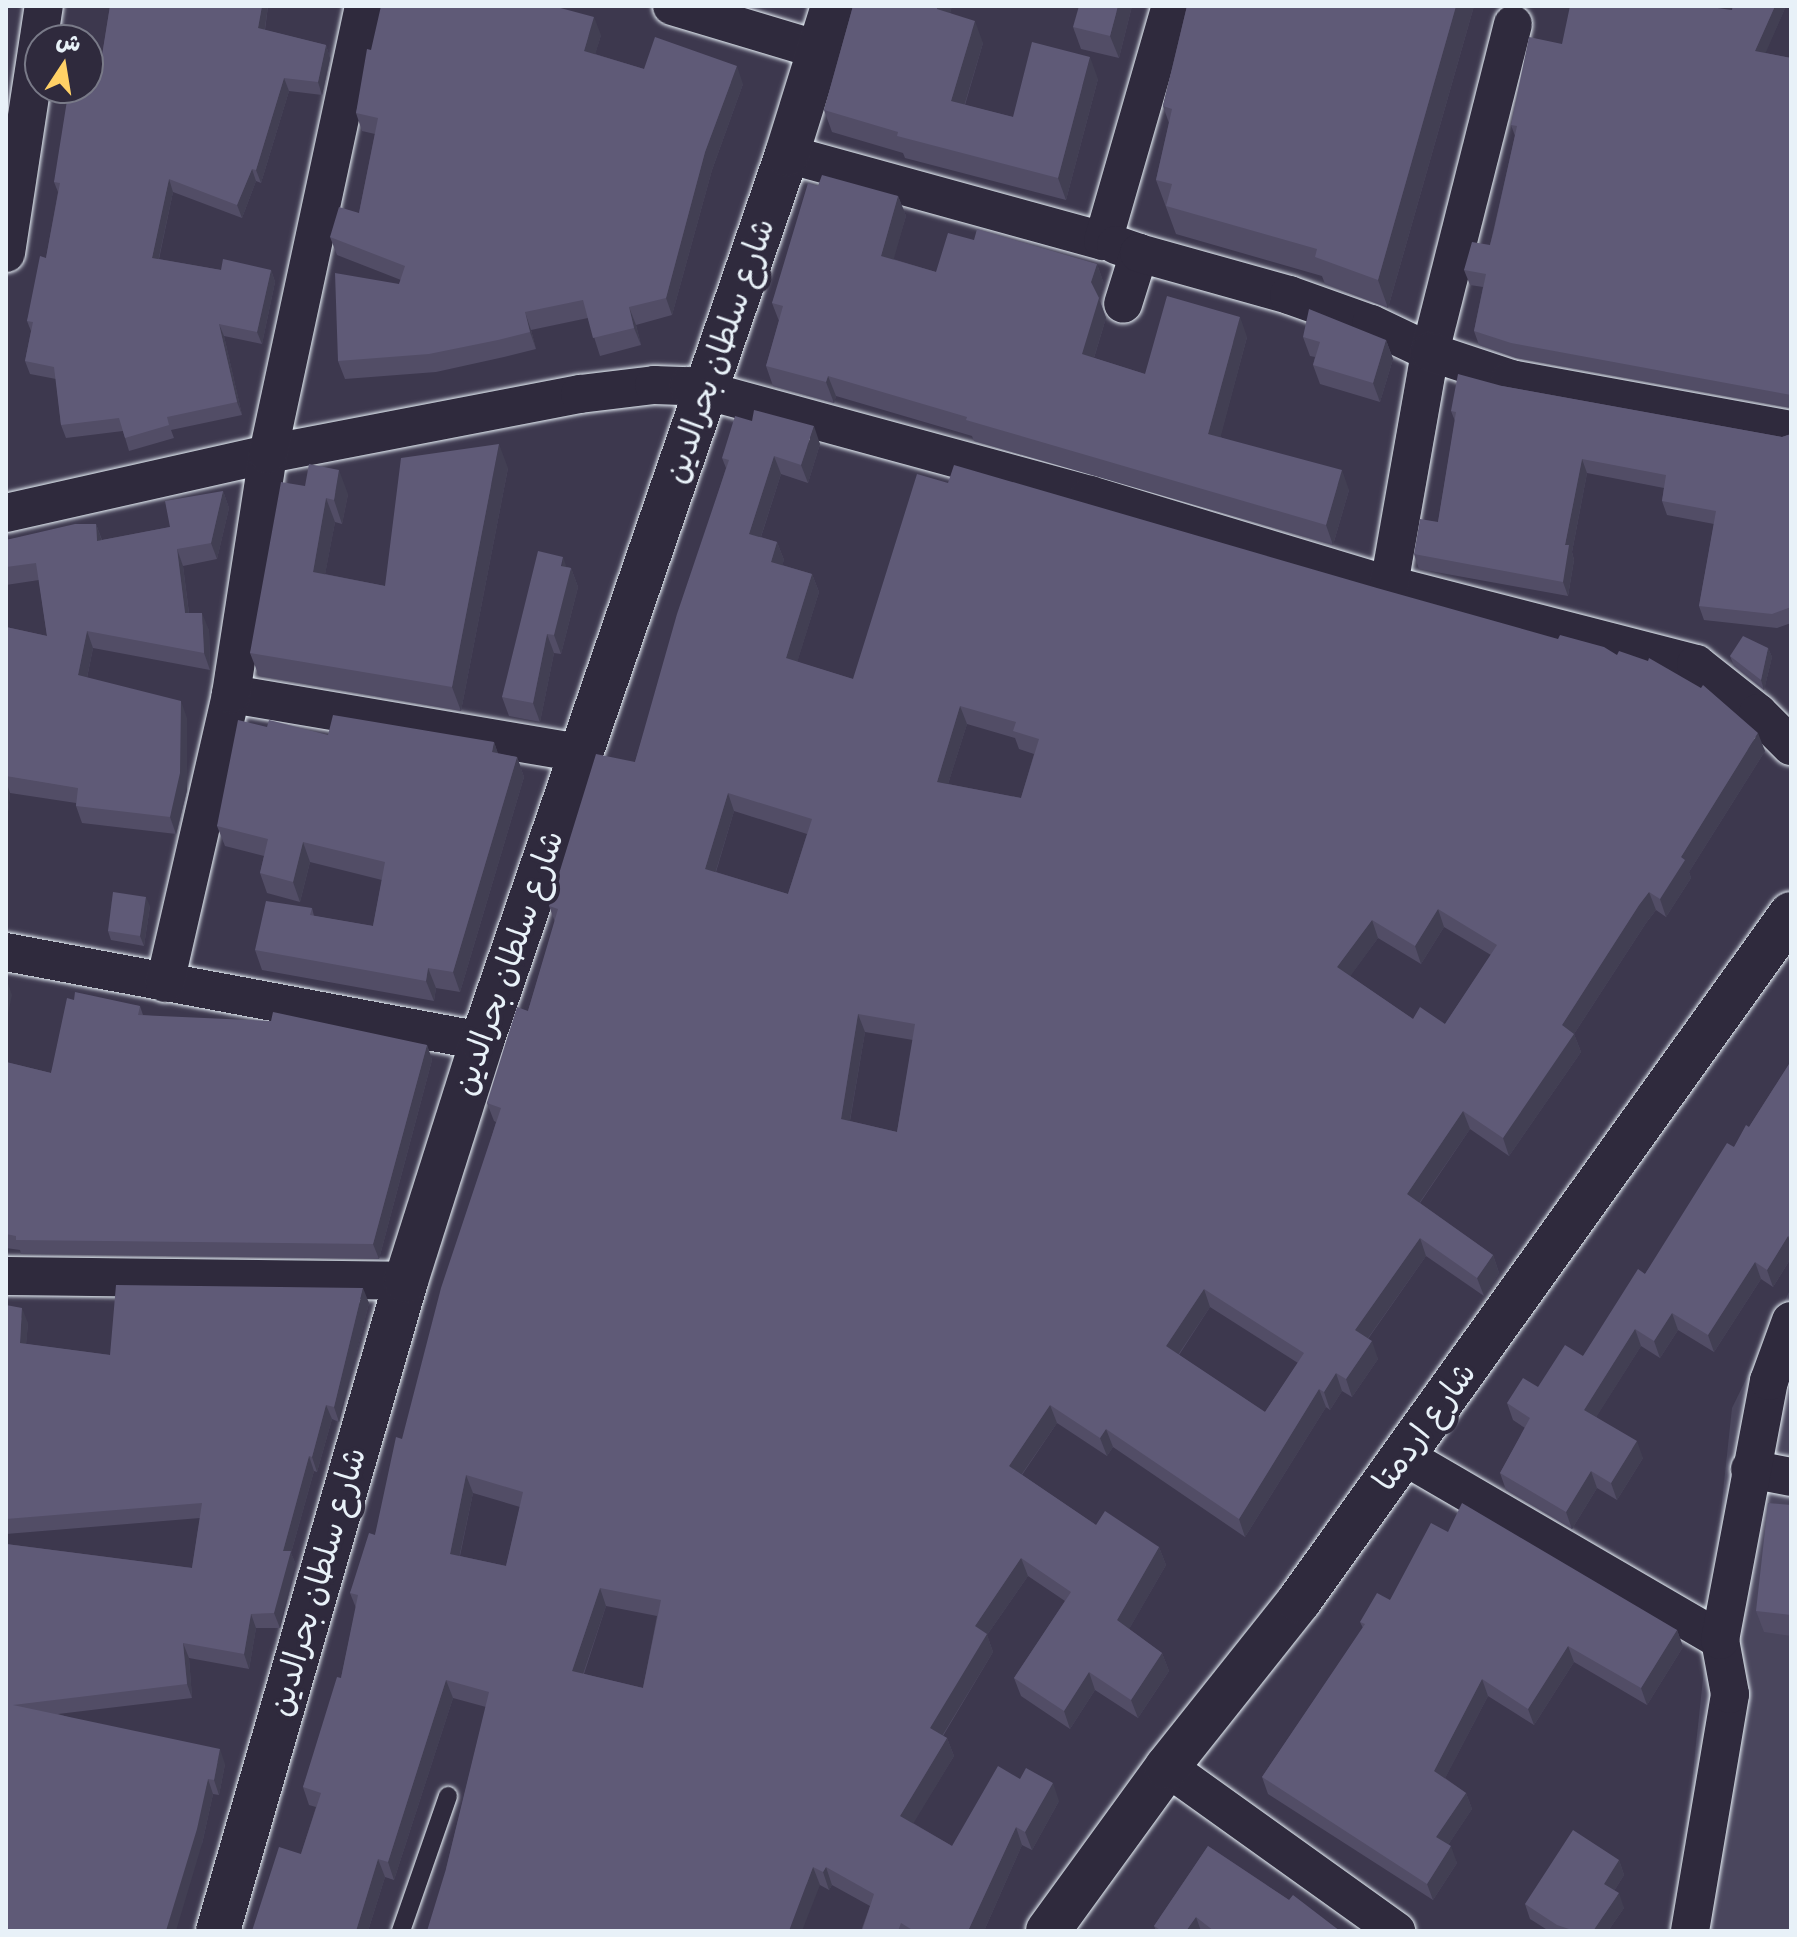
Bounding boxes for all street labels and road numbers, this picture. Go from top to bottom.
street label: شارع سلطان بحرالدين [657,214,783,488]
street label: شارع سلطان بحرالدين [446,826,572,1100]
street label: شارع اردمتا [1365,1355,1485,1499]
street label: شارع سلطان بحرالدين [261,1443,375,1721]

